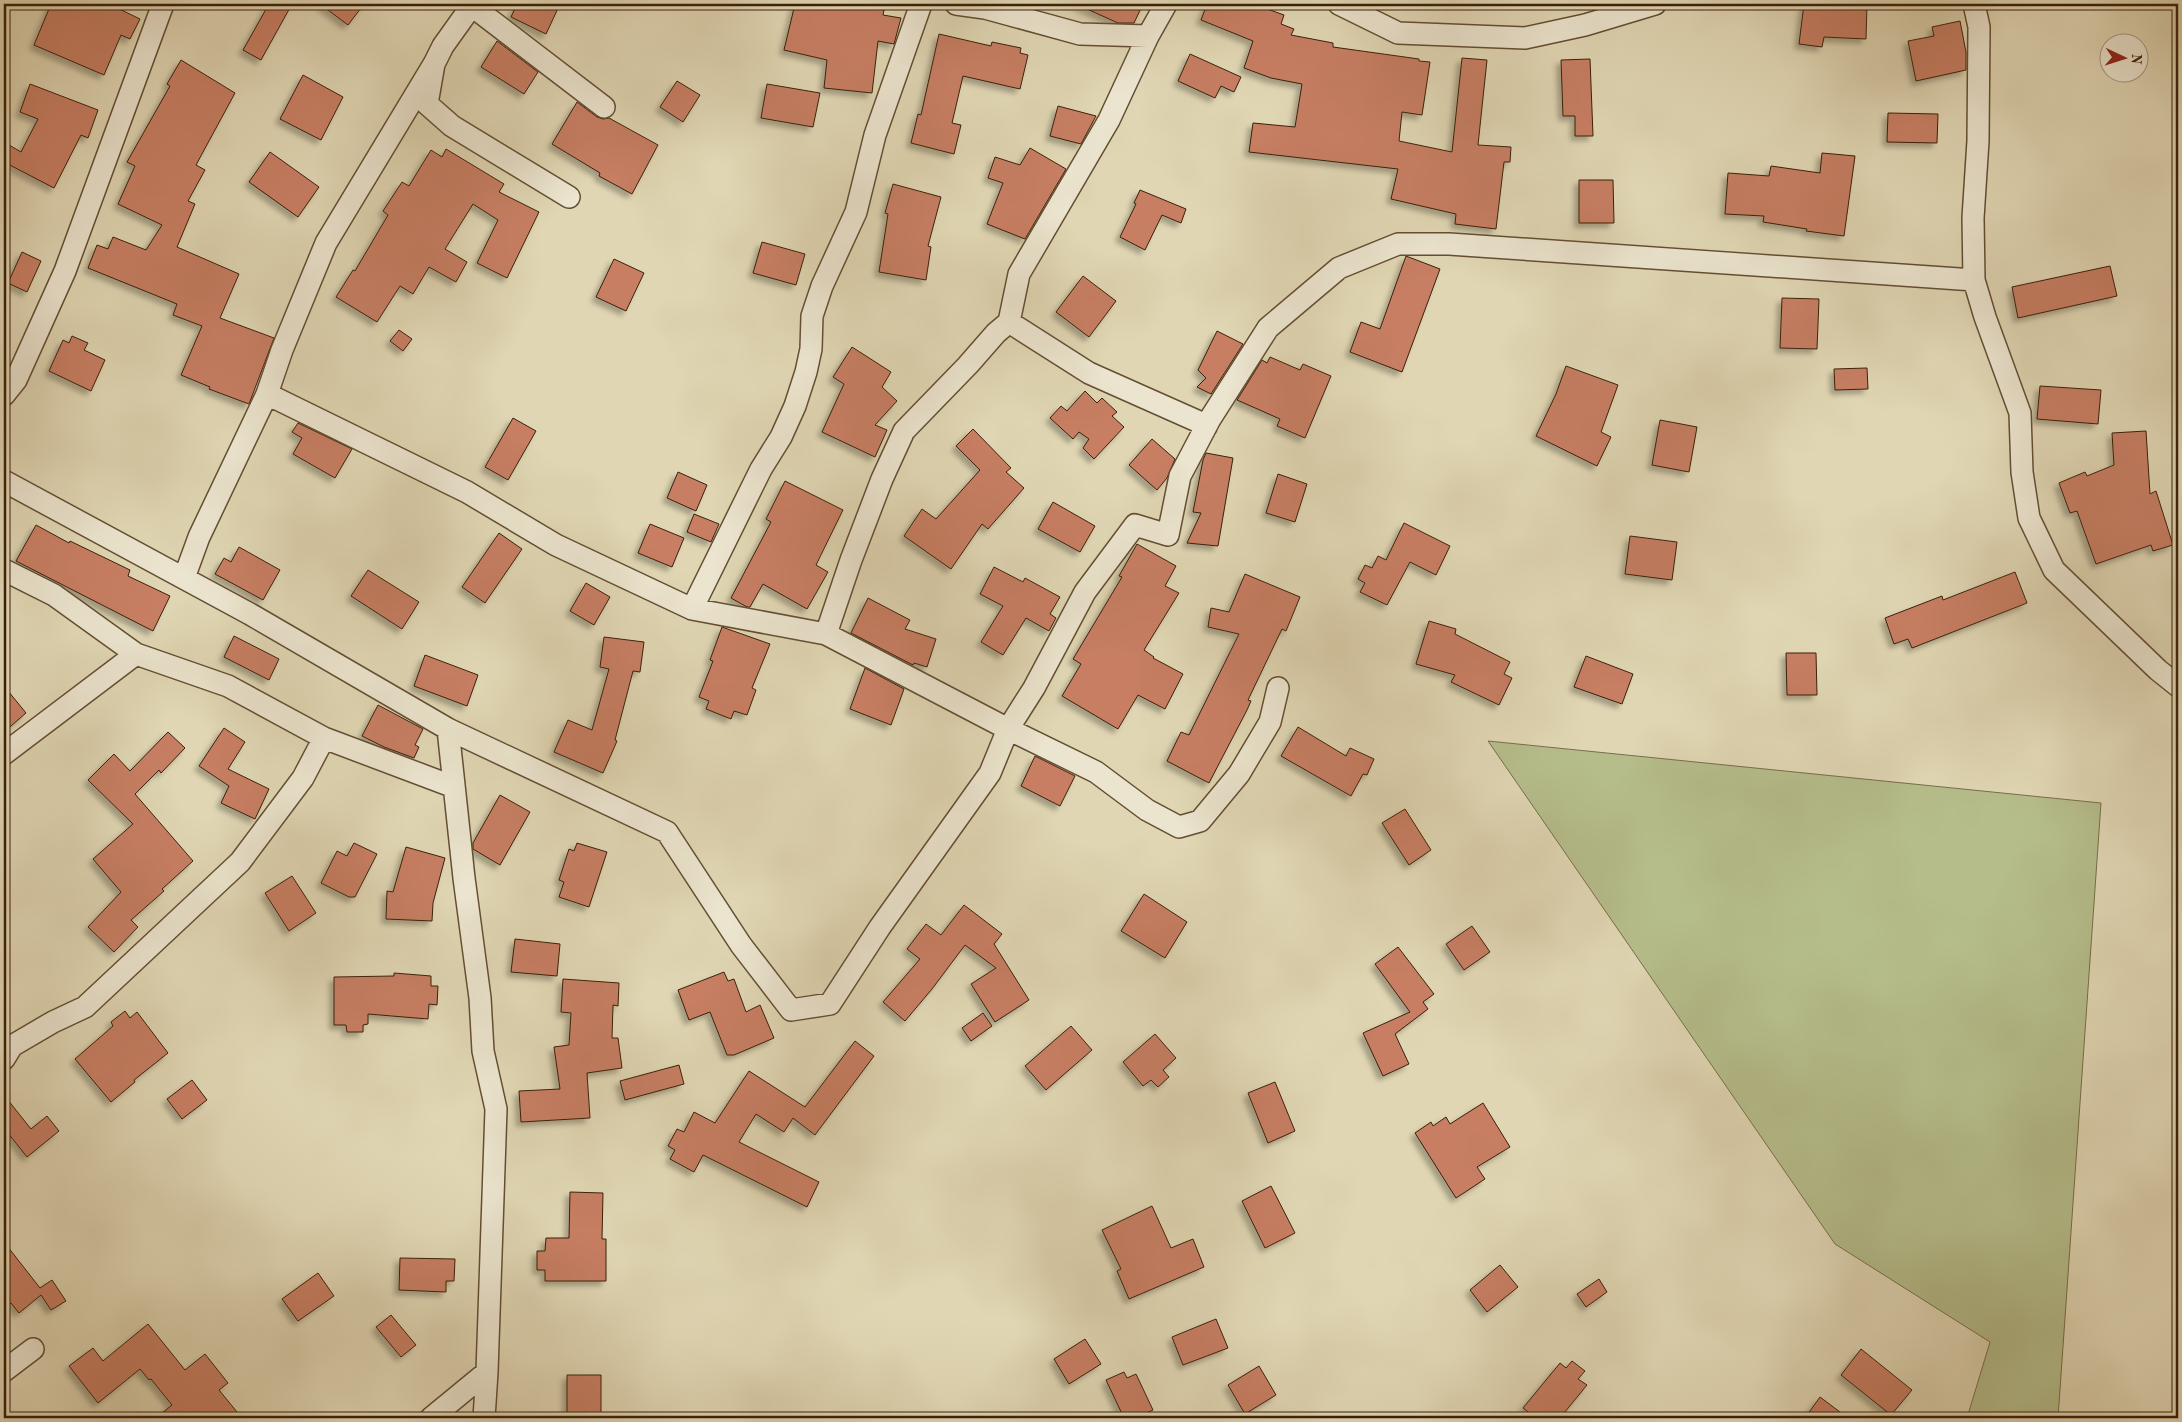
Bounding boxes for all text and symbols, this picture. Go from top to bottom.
north arrow [2100,32,2150,82]
text: N [2129,53,2143,65]

